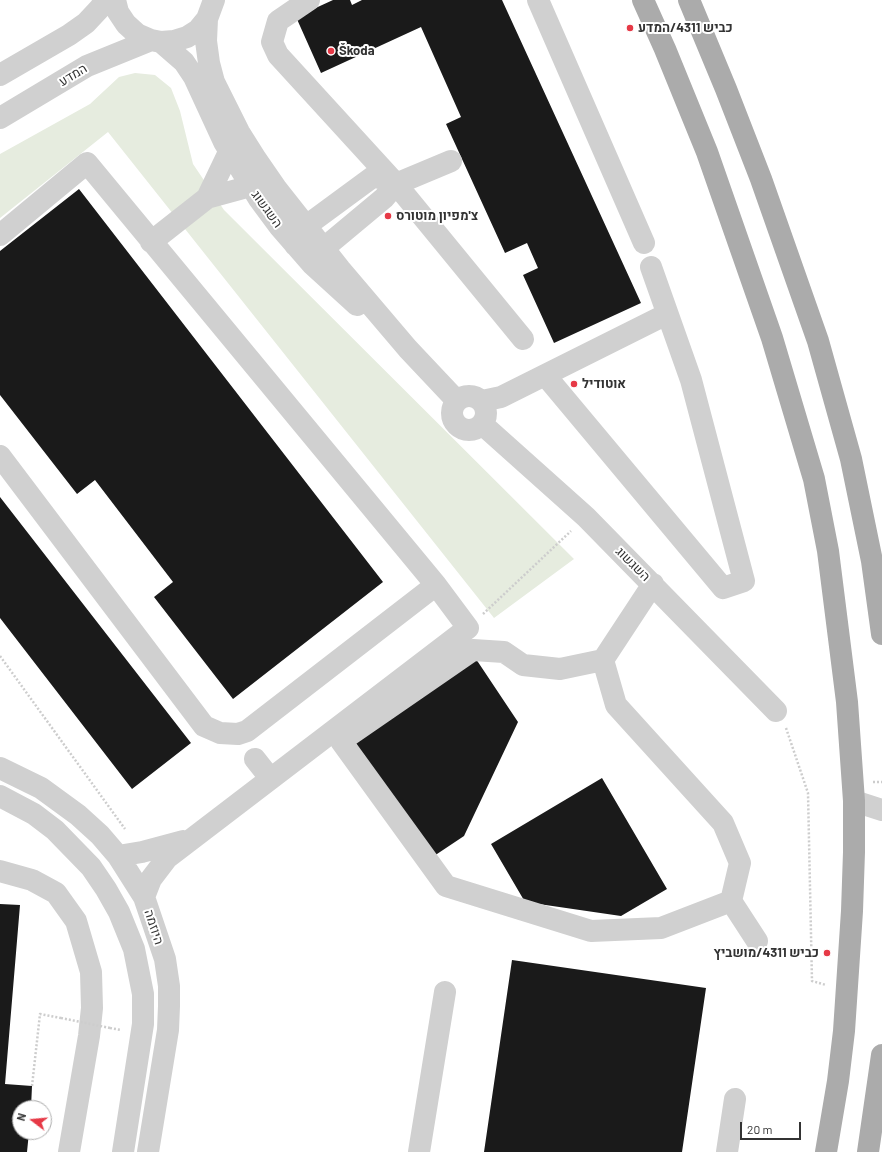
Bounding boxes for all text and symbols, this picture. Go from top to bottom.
place label: כביש 4311/המדע [638,20,733,36]
marker: כביש 4311/המדע [625,23,635,33]
place label: Škoda [339,43,375,59]
marker: Škoda [326,46,336,56]
street label: המדע [56,61,90,89]
street label: השגשוג [248,187,286,231]
place label: צ'מפיון מוטורס [396,208,478,224]
marker: צ'מפיון מוטורס [383,211,393,221]
place label: אוטודיל [582,376,626,392]
marker: אוטודיל [569,379,579,389]
street label: השגשוג [613,544,653,584]
street label: היוזמה [141,908,167,946]
place label: כביש 4311/מושביץ [713,945,819,961]
marker: כביש 4311/מושביץ [822,948,832,958]
north arrow [12,1100,52,1140]
text: N [14,1112,28,1122]
scale bar [742,1114,803,1140]
text: 20 m [747,1122,773,1136]

